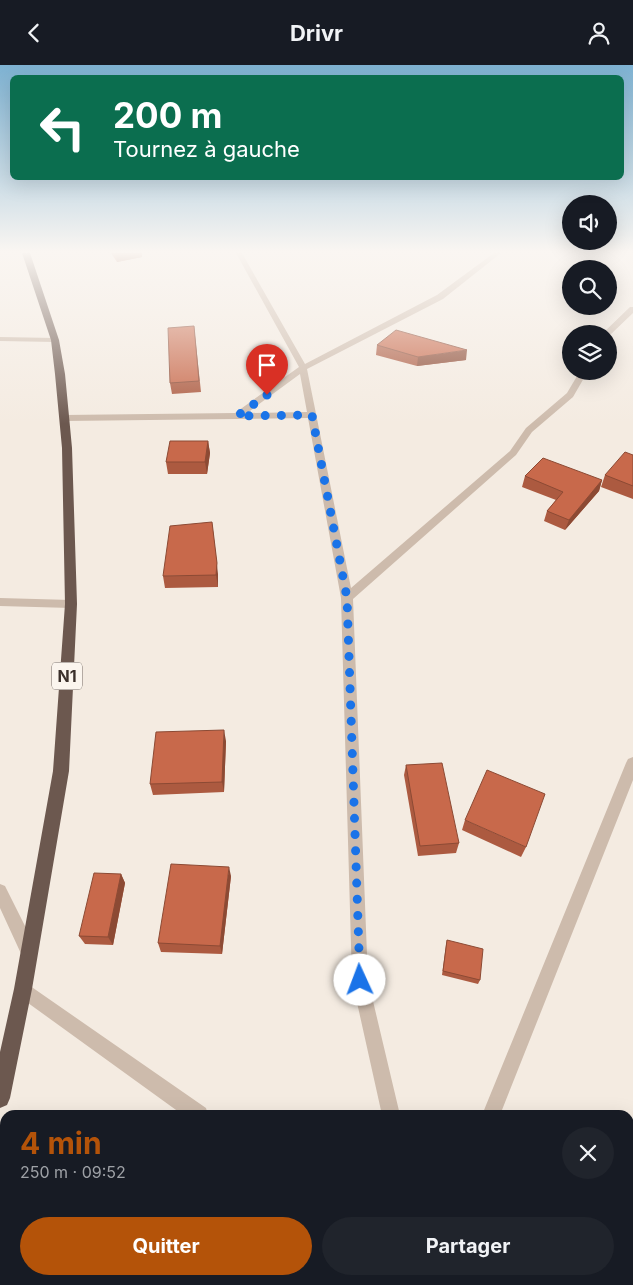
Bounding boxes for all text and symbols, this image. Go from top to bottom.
icon: back [20,19,48,47]
icon: person [585,19,613,47]
text: Drivr [290,20,343,46]
text: 200 m [113,94,222,136]
icon: left [30,95,95,160]
text: Tournez à gauche [113,136,300,162]
map controls [562,195,617,380]
button: sound [562,195,617,250]
button: search [562,260,617,315]
button: layers [562,325,617,380]
pin [246,344,288,395]
icon: arrive [253,351,281,379]
road number: N1 [52,663,82,689]
position arrow [333,953,385,1005]
text: 4 min [20,1125,102,1161]
button: close [562,1127,614,1179]
text: 250 m · 09:52 [20,1162,126,1182]
button: Quitter [20,1217,312,1275]
button: Partager [322,1217,614,1275]

